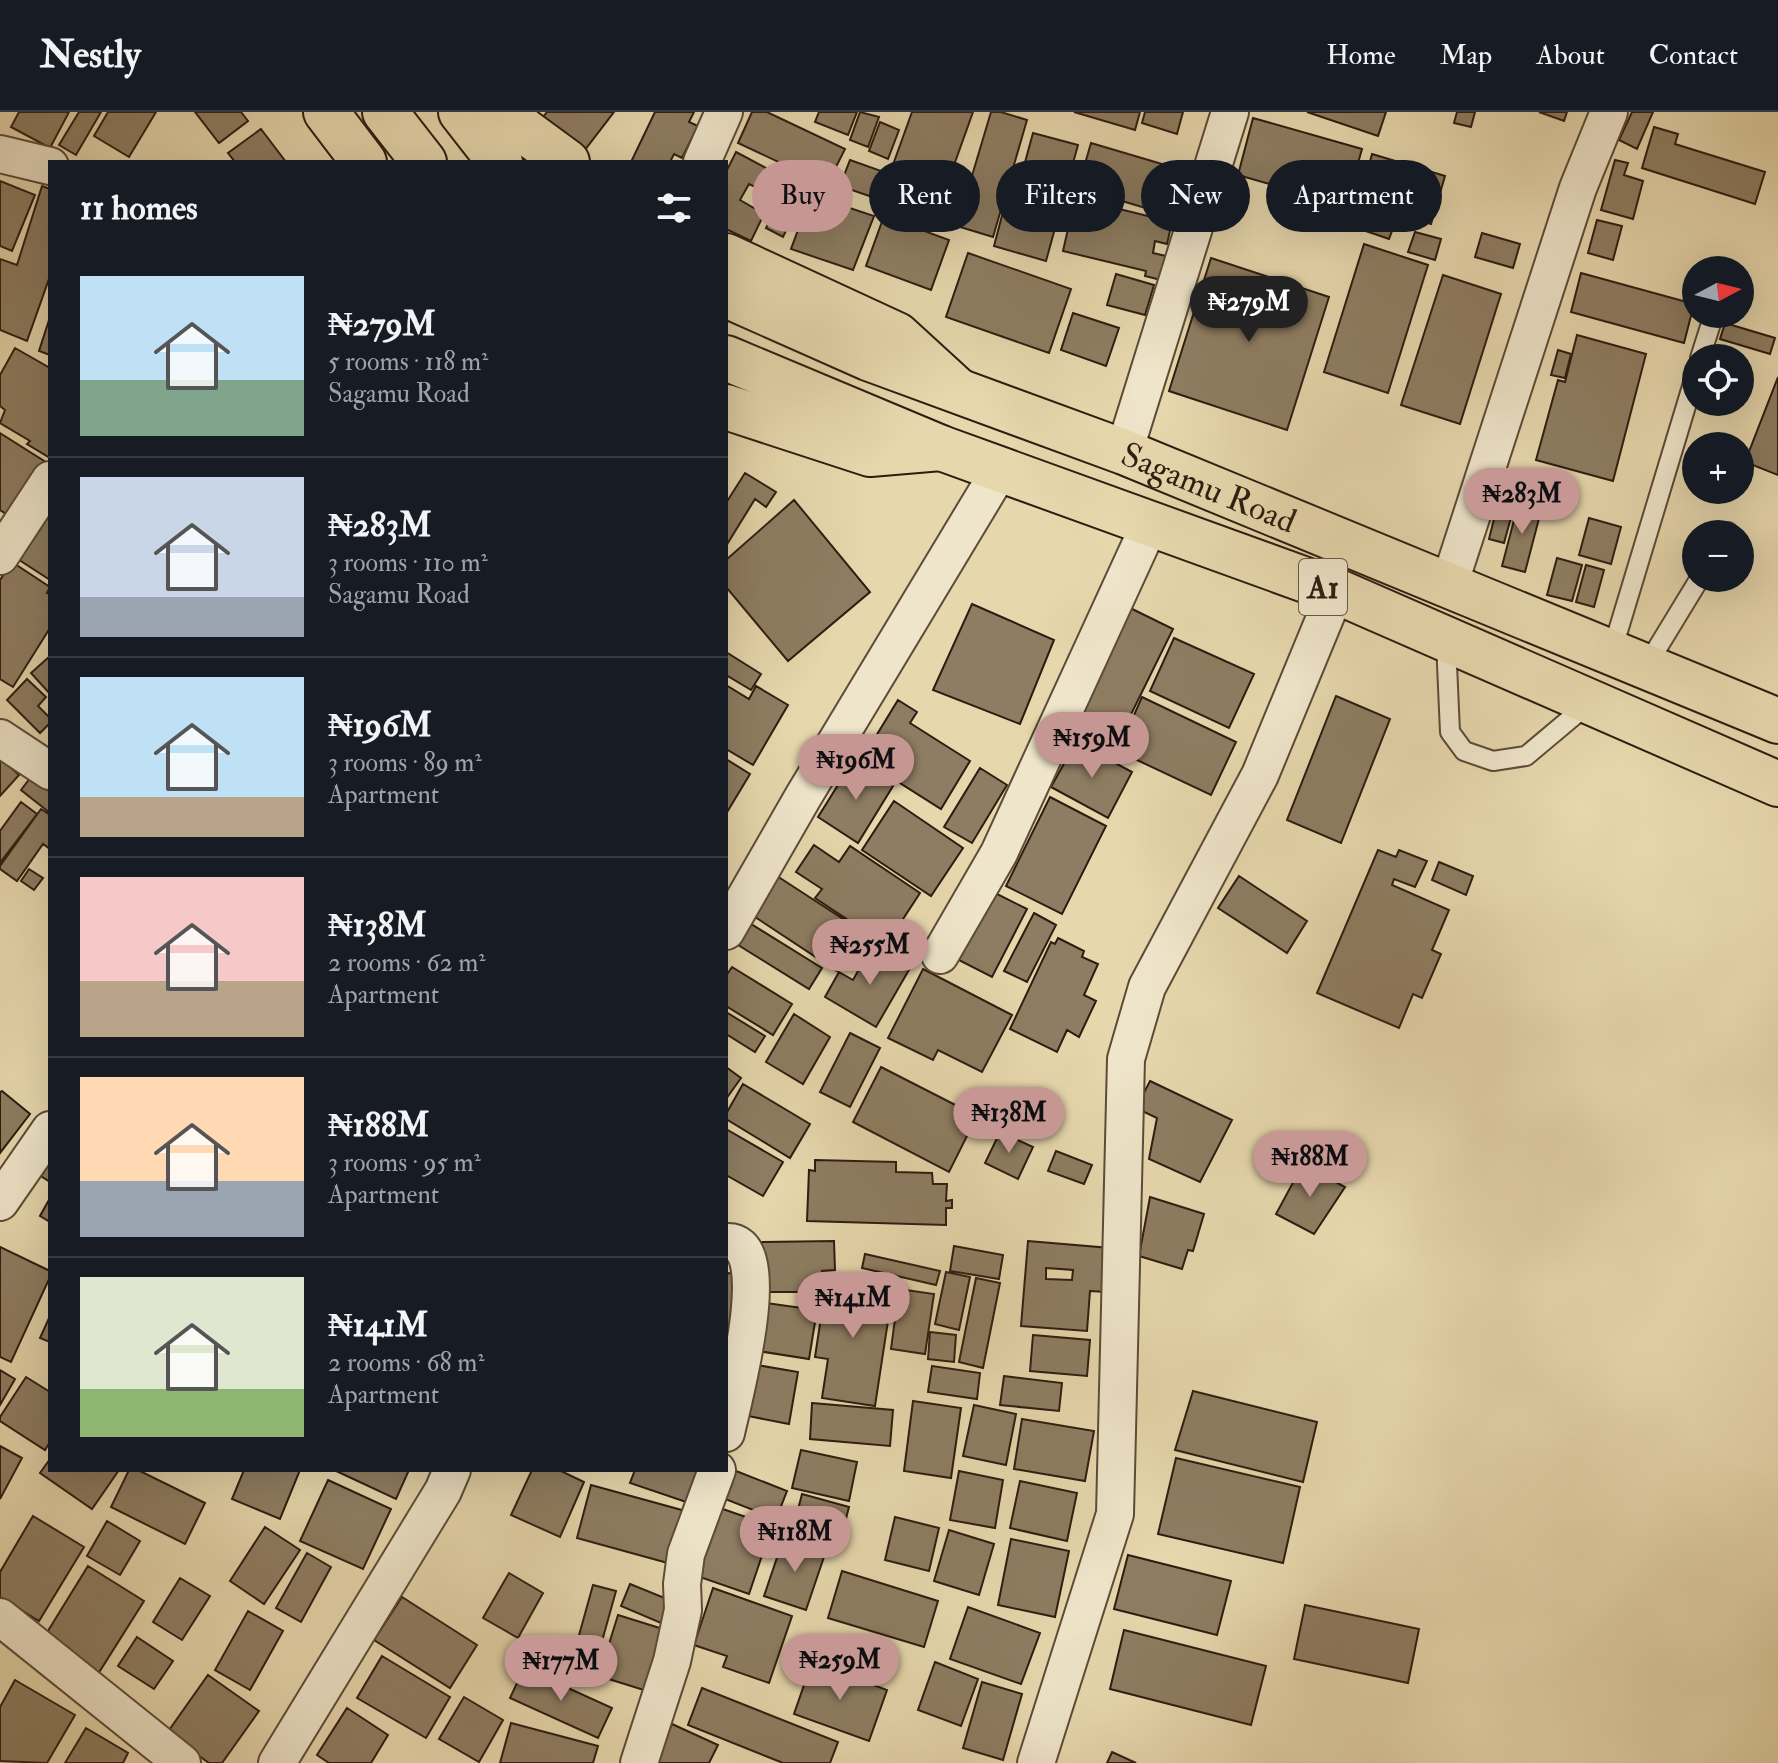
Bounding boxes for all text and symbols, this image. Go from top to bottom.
text: Nestly [40,31,141,79]
text: Home [1326,38,1396,73]
text: Map [1440,38,1492,73]
text: About [1536,38,1605,73]
text: Contact [1649,38,1738,73]
chip: Buy [752,160,853,232]
chip: Rent [869,160,980,232]
chip: Filters [996,160,1125,232]
chip: New [1141,160,1250,232]
chip: Apartment [1266,160,1442,232]
icon: filters [652,186,696,230]
text: 11 homes [80,187,198,230]
north arrow [1682,256,1754,328]
map controls [1682,256,1754,592]
pin: ₦279M [1193,276,1305,344]
text: ₦279M [1208,286,1290,318]
text: ₦279M [328,303,436,346]
icon: home [144,308,240,404]
button: locate [1682,344,1754,416]
text: 5 rooms · 118 m² [328,346,488,378]
text: Sagamu Road [328,378,470,410]
button: + [1682,432,1754,504]
street label: Sagamu Road [1114,433,1303,544]
pin: ₦283M [1466,468,1578,536]
text: ₦283M [1482,478,1562,510]
text: ₦283M [328,504,432,547]
icon: home [144,509,240,605]
button: − [1682,520,1754,592]
text: 3 rooms · 110 m² [328,547,488,579]
road number: A1 [1299,559,1347,615]
text: Sagamu Road [328,579,470,611]
text: ₦196M [328,704,432,747]
icon: home [144,709,240,805]
pin: ₦159M [1036,712,1148,780]
text: ₦159M [1053,722,1131,754]
pin: ₦196M [800,734,912,802]
text: ₦196M [816,744,896,776]
text: 3 rooms · 89 m² [328,747,482,779]
text: Apartment [328,779,439,811]
text: ₦138M [328,904,427,947]
icon: home [144,909,240,1005]
pin: ₦255M [814,919,926,987]
text: ₦255M [830,929,910,961]
text: 2 rooms · 62 m² [328,947,486,979]
text: Apartment [328,979,439,1011]
pin: ₦138M [953,1087,1065,1155]
text: ₦138M [971,1097,1047,1129]
text: ₦188M [328,1104,430,1147]
icon: home [144,1109,240,1205]
pin: ₦188M [1254,1131,1366,1199]
text: ₦188M [1271,1141,1349,1173]
text: 3 rooms · 95 m² [328,1147,481,1179]
text: Apartment [328,1179,439,1211]
pin: ₦141M [797,1272,909,1340]
text: ₦141M [815,1282,891,1314]
text: ₦141M [328,1304,428,1347]
icon: home [144,1309,240,1405]
text: 2 rooms · 68 m² [328,1347,485,1379]
text: Apartment [328,1379,439,1411]
pin: ₦118M [739,1506,851,1574]
text: ₦118M [758,1516,832,1548]
pin: ₦259M [784,1634,896,1702]
pin: ₦177M [505,1635,617,1703]
text: ₦259M [799,1644,881,1676]
text: ₦177M [522,1645,600,1677]

